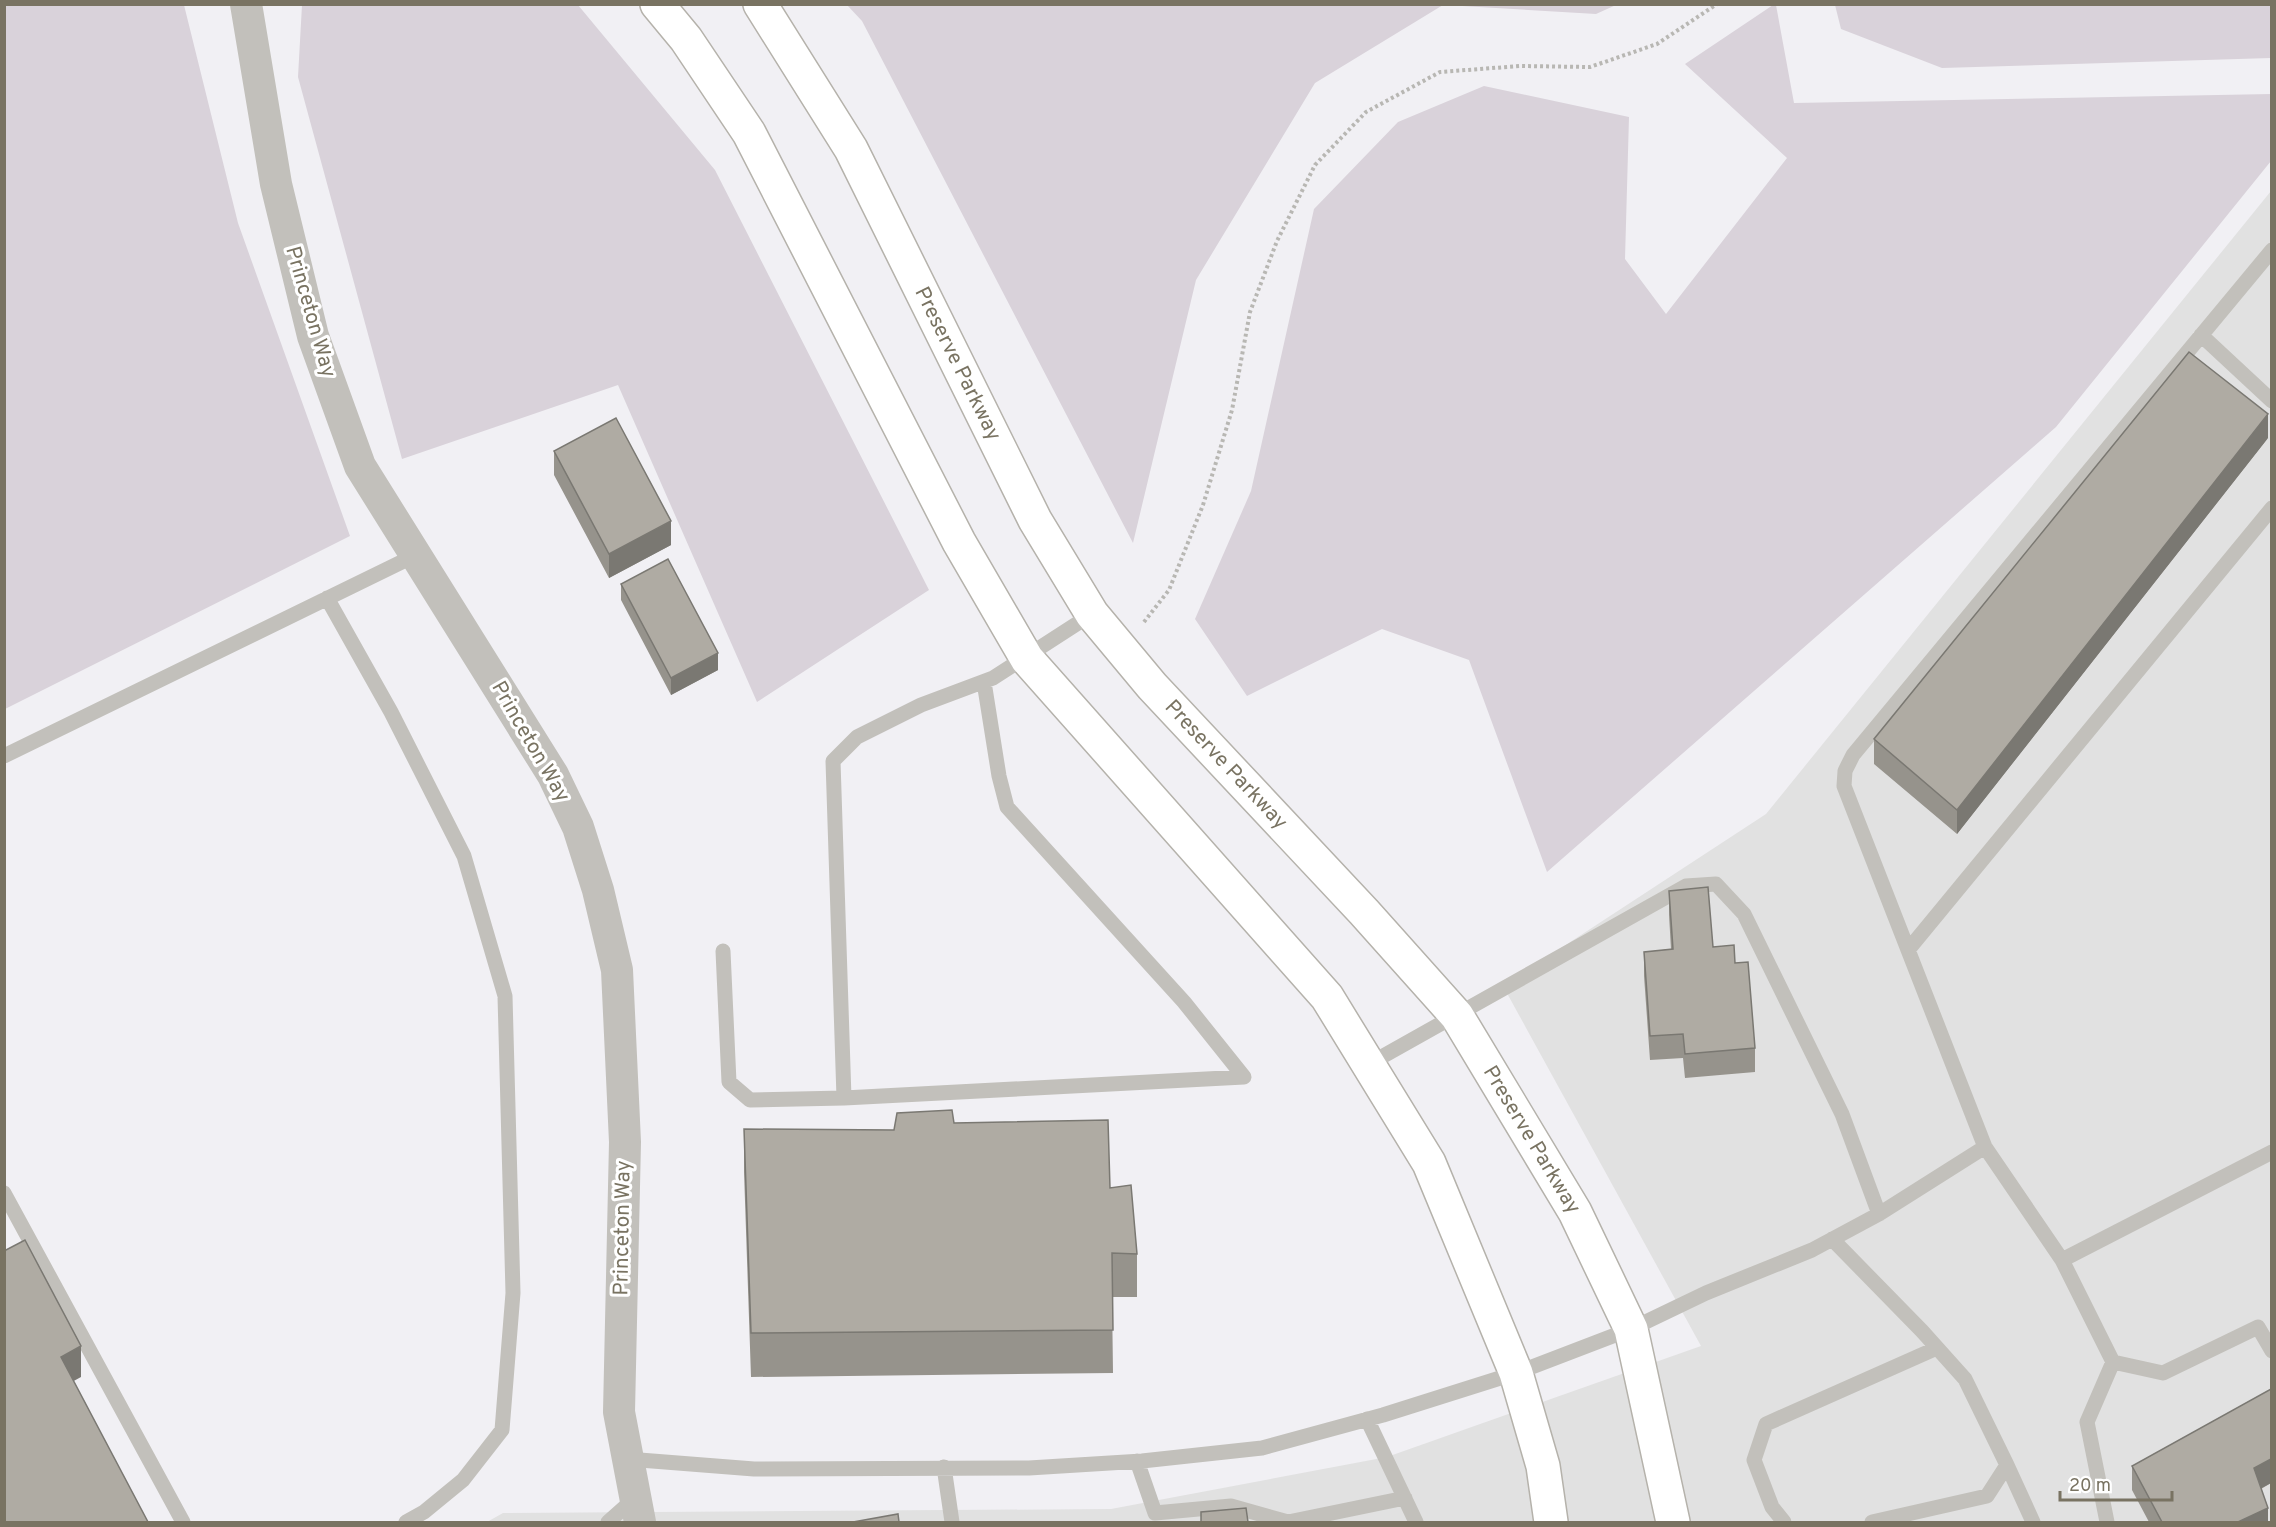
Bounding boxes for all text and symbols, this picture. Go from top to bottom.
street label: Princeton Way [278,243,342,381]
street label: Preserve Parkway [908,282,1007,445]
street label: Princeton Way [484,677,576,807]
street label: Preserve Parkway [1158,694,1293,835]
street label: Preserve Parkway [1477,1061,1587,1219]
street label: Princeton Way [608,1160,638,1296]
scale bar [2060,1464,2172,1502]
text: 20 m [2069,1475,2111,1498]

